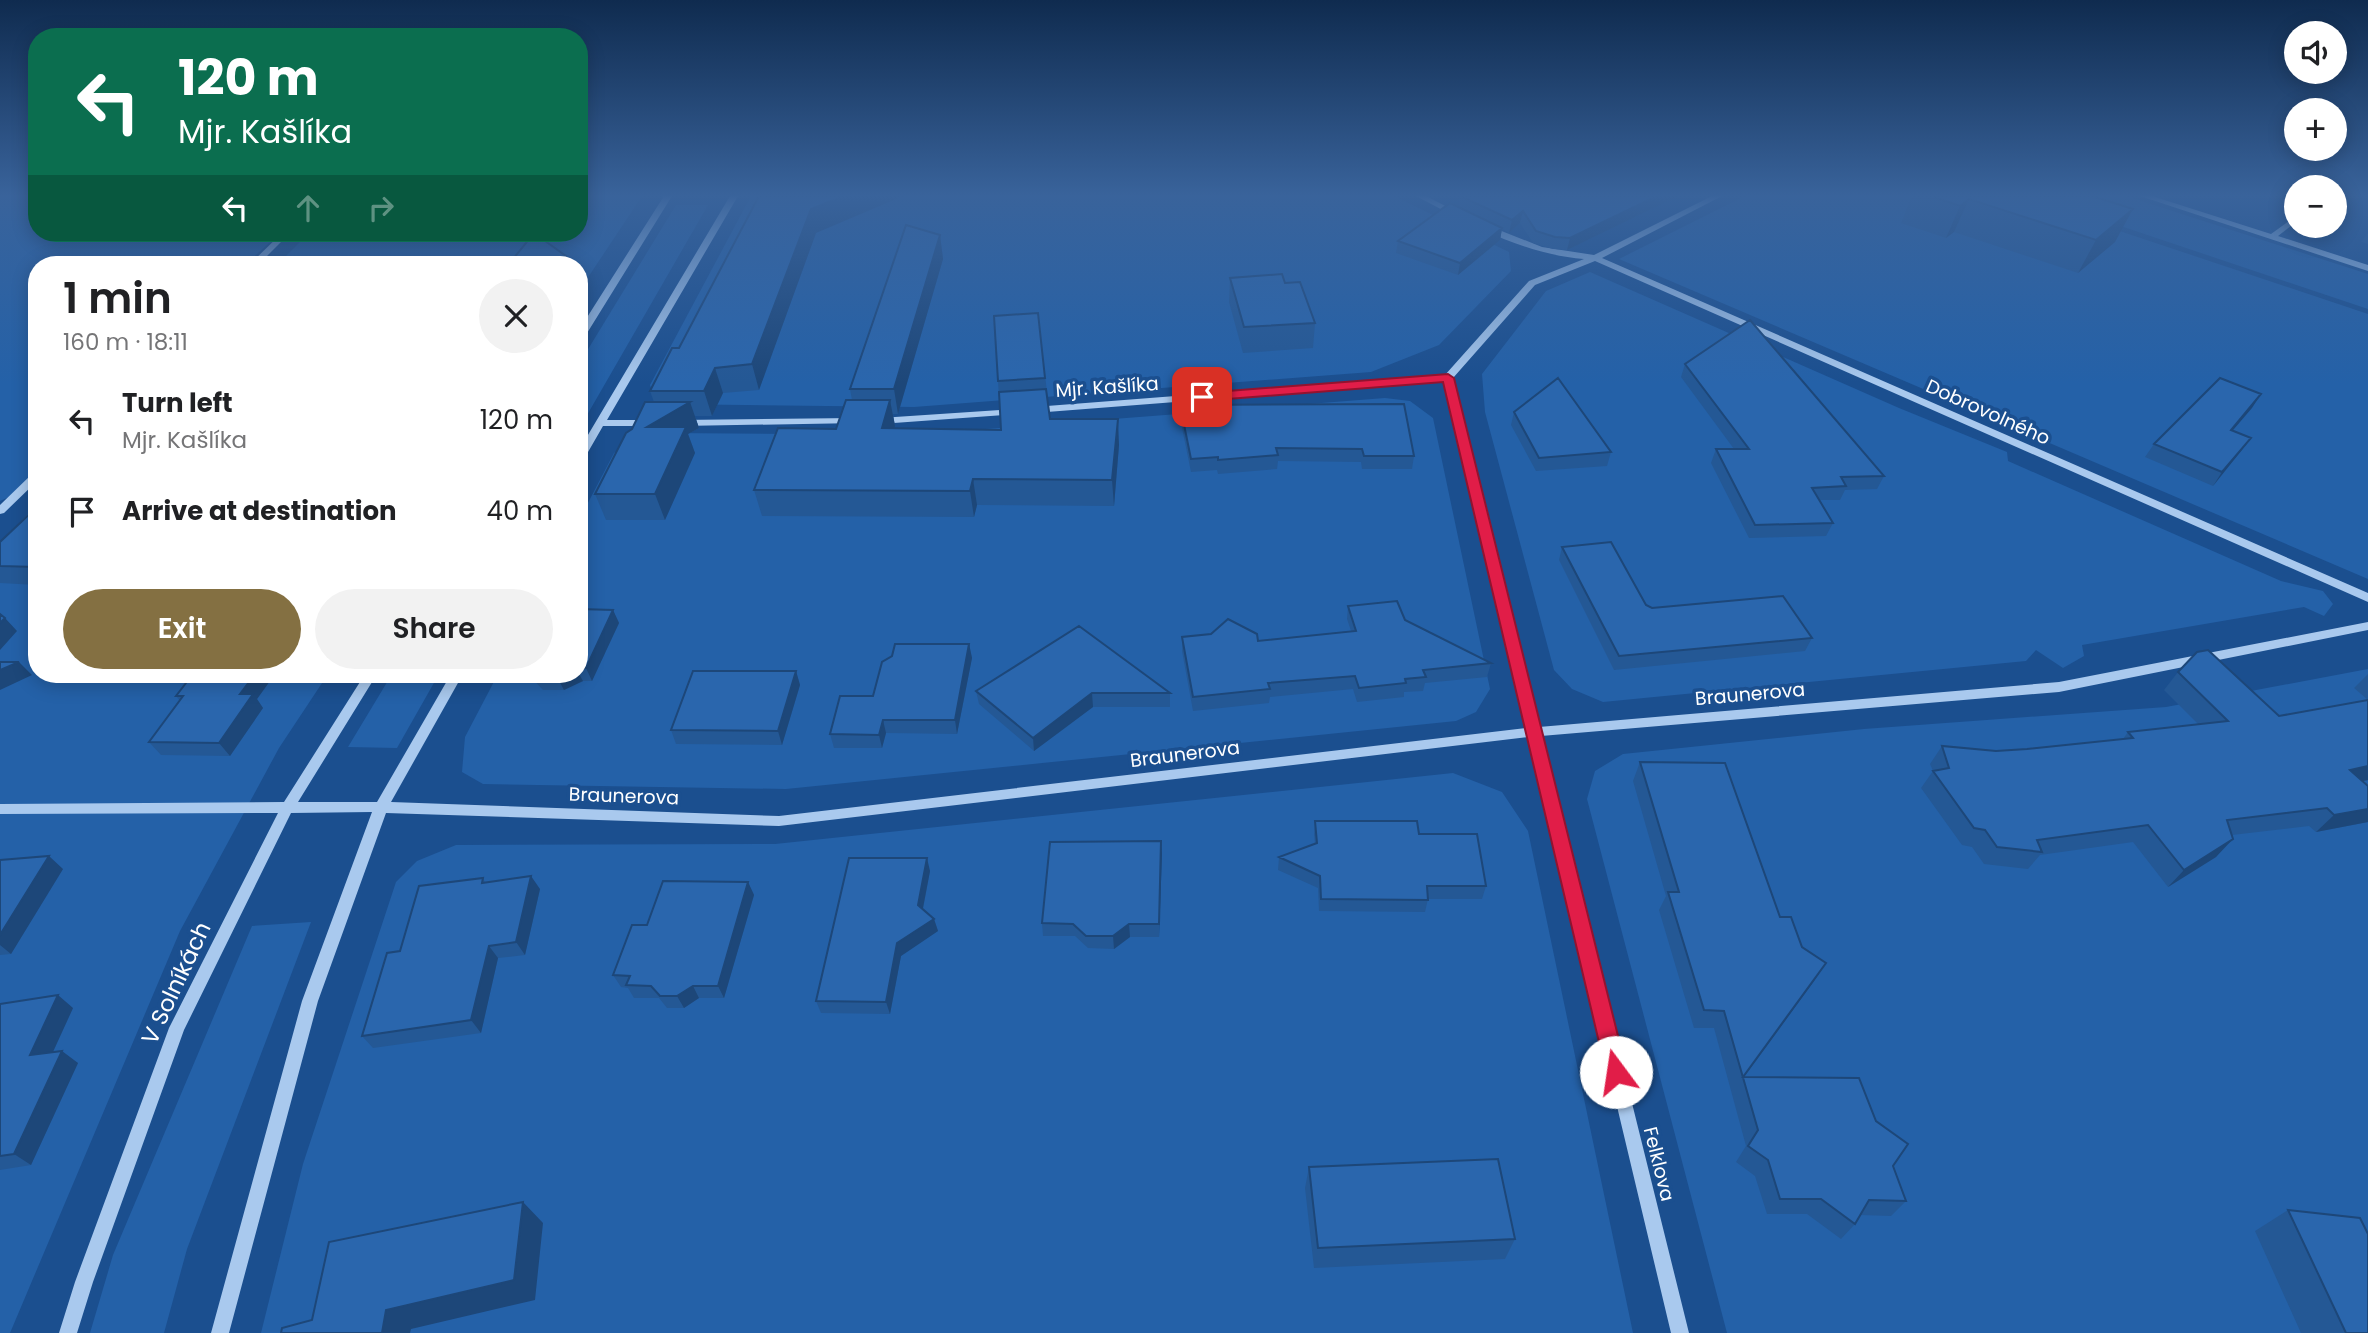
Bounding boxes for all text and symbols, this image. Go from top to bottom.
map controls [2284,21,2347,238]
button: sound [2284,21,2347,84]
text: 120 m [178,44,319,112]
icon: left [63,56,154,147]
button: + [2284,98,2347,161]
text: Mjr. Kašlíka [178,109,352,154]
button: − [2284,175,2347,238]
icon: left [216,189,254,227]
icon: ahead [289,189,327,227]
icon: right [362,189,400,227]
text: 1 min [63,269,172,328]
button: close [479,279,553,353]
text: 160 m · 18:11 [63,326,188,358]
pin [1172,367,1232,427]
street label: Mjr. Kašlíka [1055,370,1159,404]
street label: Dobrovolného [1922,373,2054,451]
icon: arrive [1183,378,1221,416]
text: Turn left [122,385,233,421]
icon: left [63,402,101,440]
text: 120 m [480,402,553,438]
text: Mjr. Kašlíka [122,424,247,456]
icon: arrive [63,493,101,531]
text: Arrive at destination [122,493,397,529]
text: 40 m [487,493,553,529]
button: Exit [63,589,301,669]
button: Share [315,589,553,669]
street label: Braunerova [1694,676,1806,712]
street label: Braunerova [1129,734,1241,774]
street label: Braunerova [568,781,680,811]
street label: V Solníkách [134,916,218,1050]
position arrow [1579,1035,1653,1109]
street label: Felklova [1637,1124,1681,1204]

